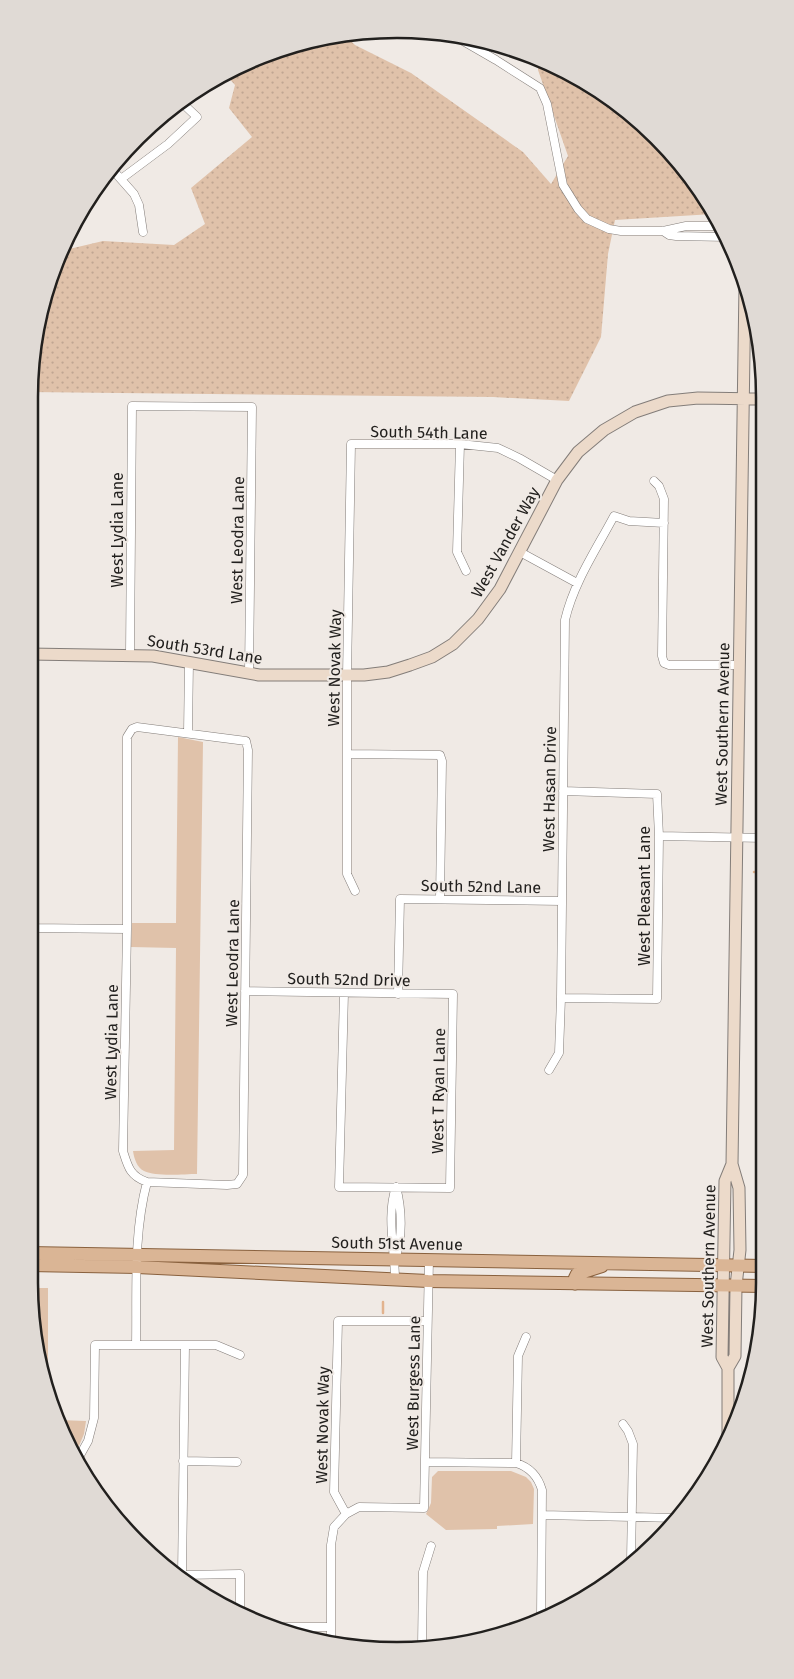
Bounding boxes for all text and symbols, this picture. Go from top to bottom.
street label: South 54th Lane [370,422,488,443]
street label: West Lydia Lane [108,472,127,588]
street label: West Leodra Lane [227,476,248,604]
street label: West Vander Way [467,484,544,601]
street label: West Novak Way [324,609,345,727]
street label: South 53rd Lane [146,631,264,668]
street label: West Southern Avenue [712,642,733,806]
street label: West Hasan Drive [539,726,560,852]
street label: West Pleasant Lane [635,826,654,966]
street label: South 52nd Lane [421,876,541,897]
street label: West Leodra Lane [222,899,243,1027]
street label: South 52nd Drive [287,969,411,990]
street label: West Lydia Lane [101,984,122,1100]
street label: West T Ryan Lane [428,1028,449,1154]
street label: West Southern Avenue [698,1184,719,1348]
street label: South 51st Avenue [331,1233,463,1254]
street label: West Burgess Lane [403,1316,424,1451]
street label: West Novak Way [312,1366,333,1484]

